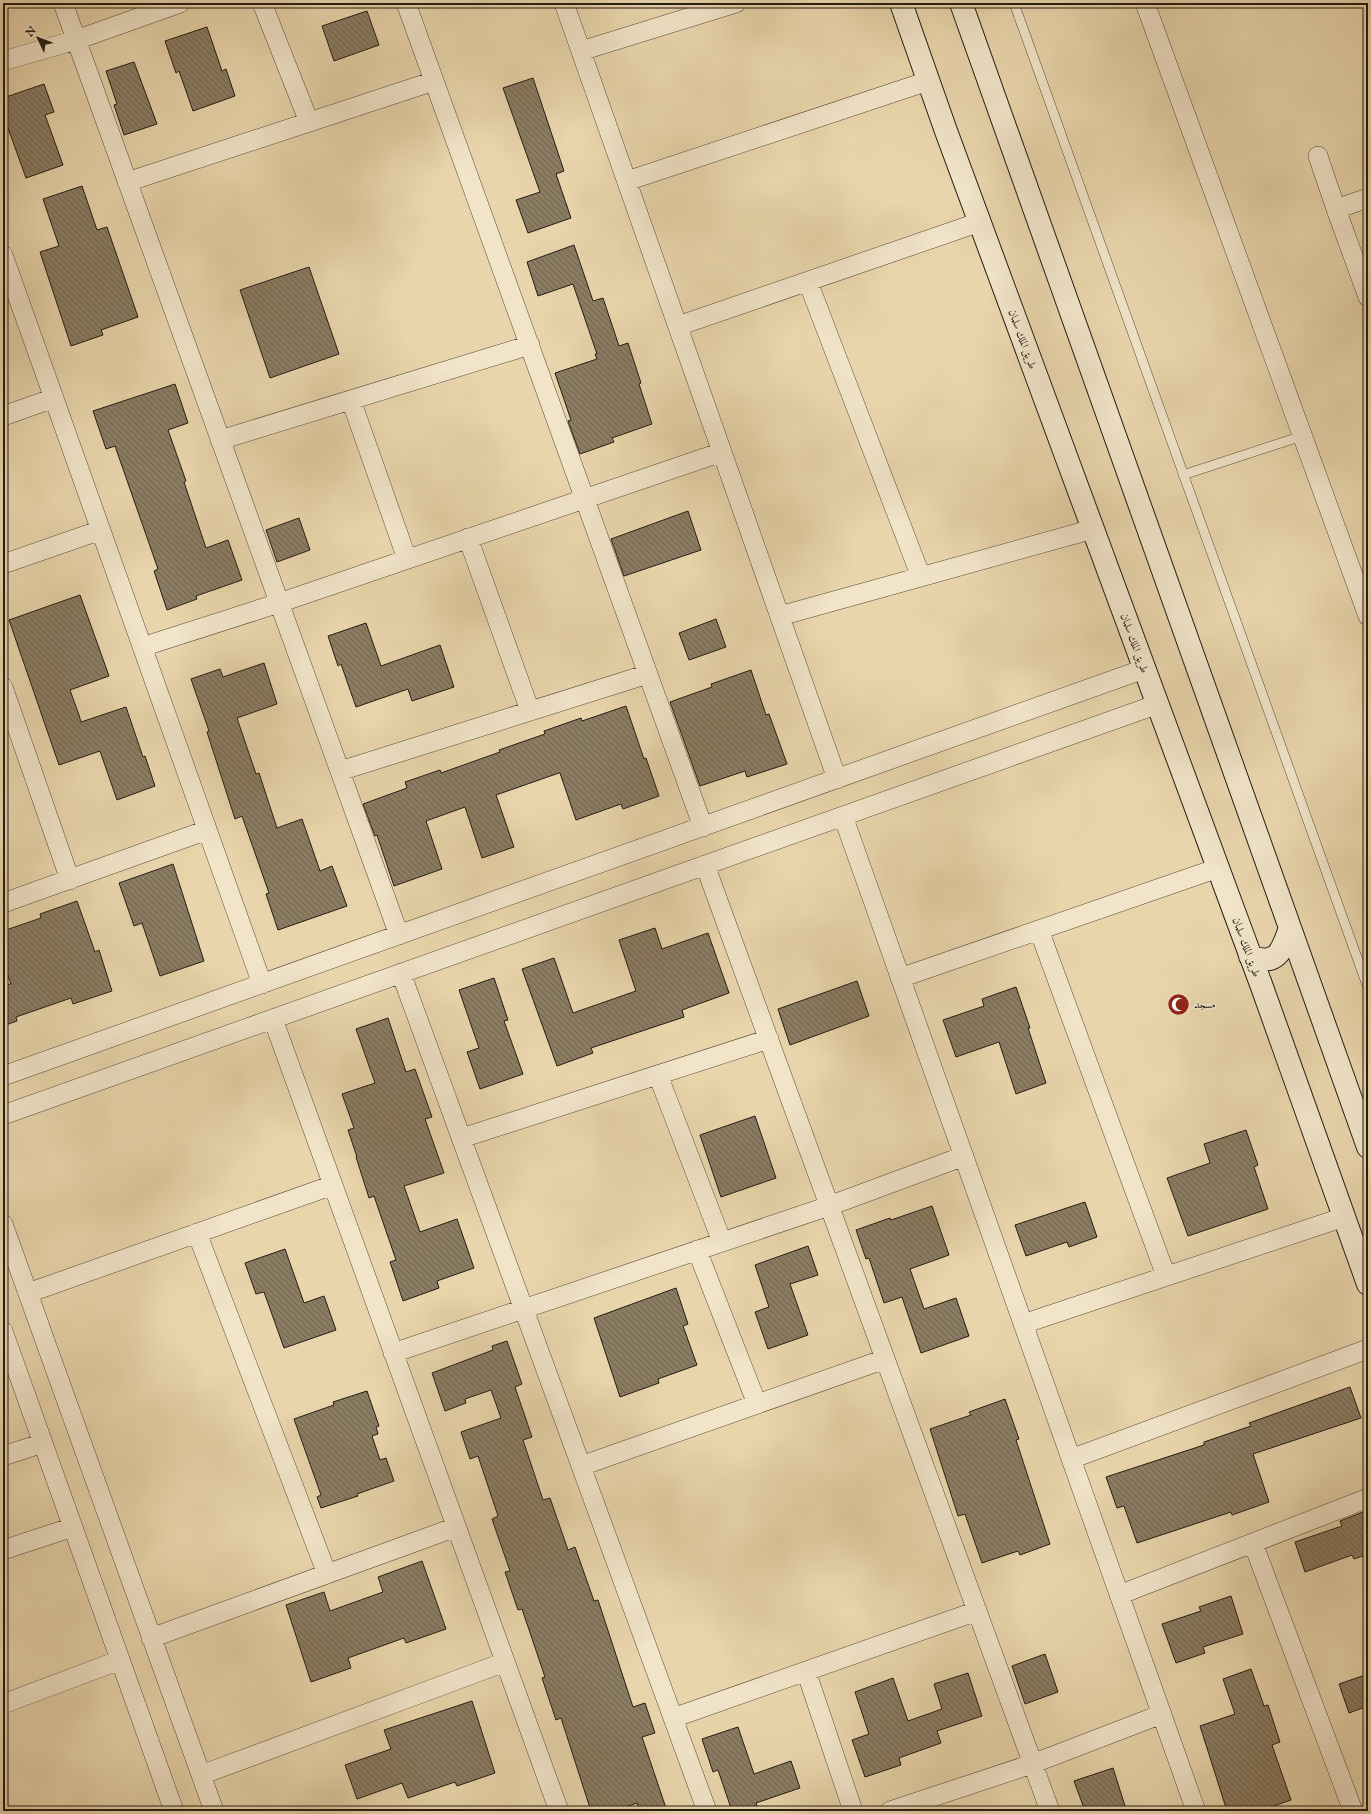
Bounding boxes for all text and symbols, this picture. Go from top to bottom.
north arrow [18,18,58,58]
text: N [22,23,40,41]
street label: طريق الملك سلمان [1005,308,1039,371]
street label: طريق الملك سلمان [1117,612,1151,675]
street label: طريق الملك سلمان [1229,916,1263,979]
mosque icon: مسجد [1165,991,1191,1017]
place label: مسجد [1194,998,1216,1012]

